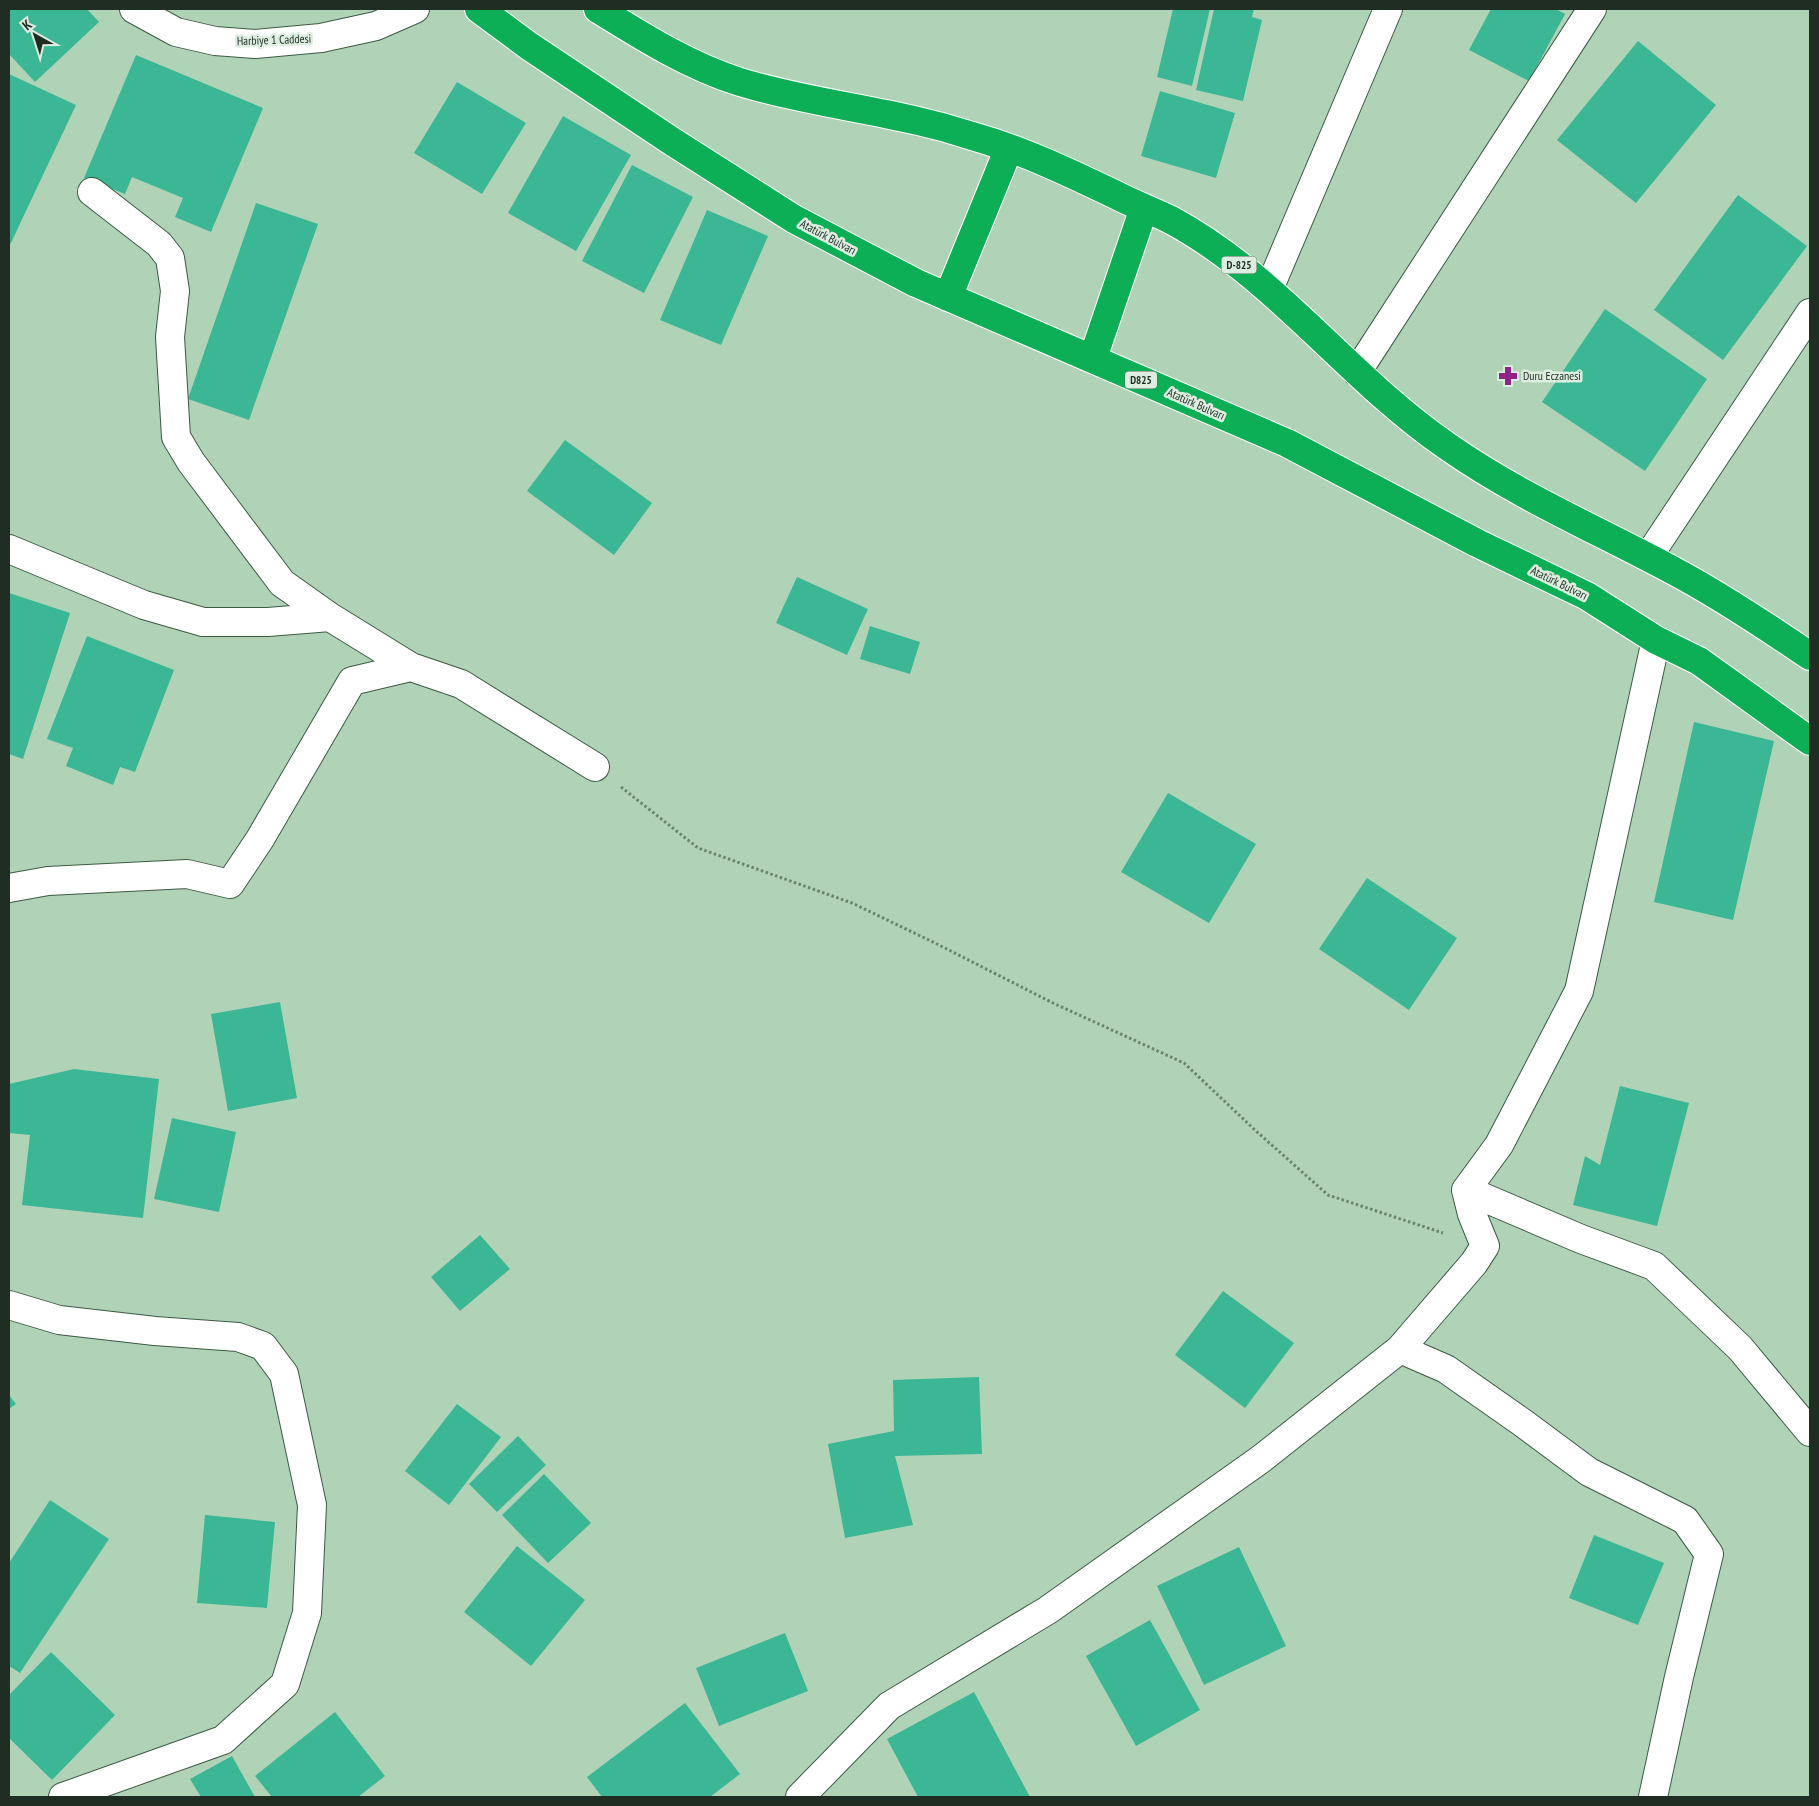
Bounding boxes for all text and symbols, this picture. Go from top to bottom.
north arrow [10,10,60,60]
text: K [18,15,36,34]
street label: Harbiye 1 Caddesi [237,31,311,48]
street label: Atatürk Bulvarı [798,216,859,258]
road number: D-825 [1222,256,1256,274]
pharmacy icon: Duru Eczanesi [1497,365,1519,387]
place label: Duru Eczanesi [1523,368,1581,383]
road number: D825 [1125,372,1157,388]
street label: Atatürk Bulvarı [1165,384,1227,423]
street label: Atatürk Bulvarı [1528,562,1590,603]

